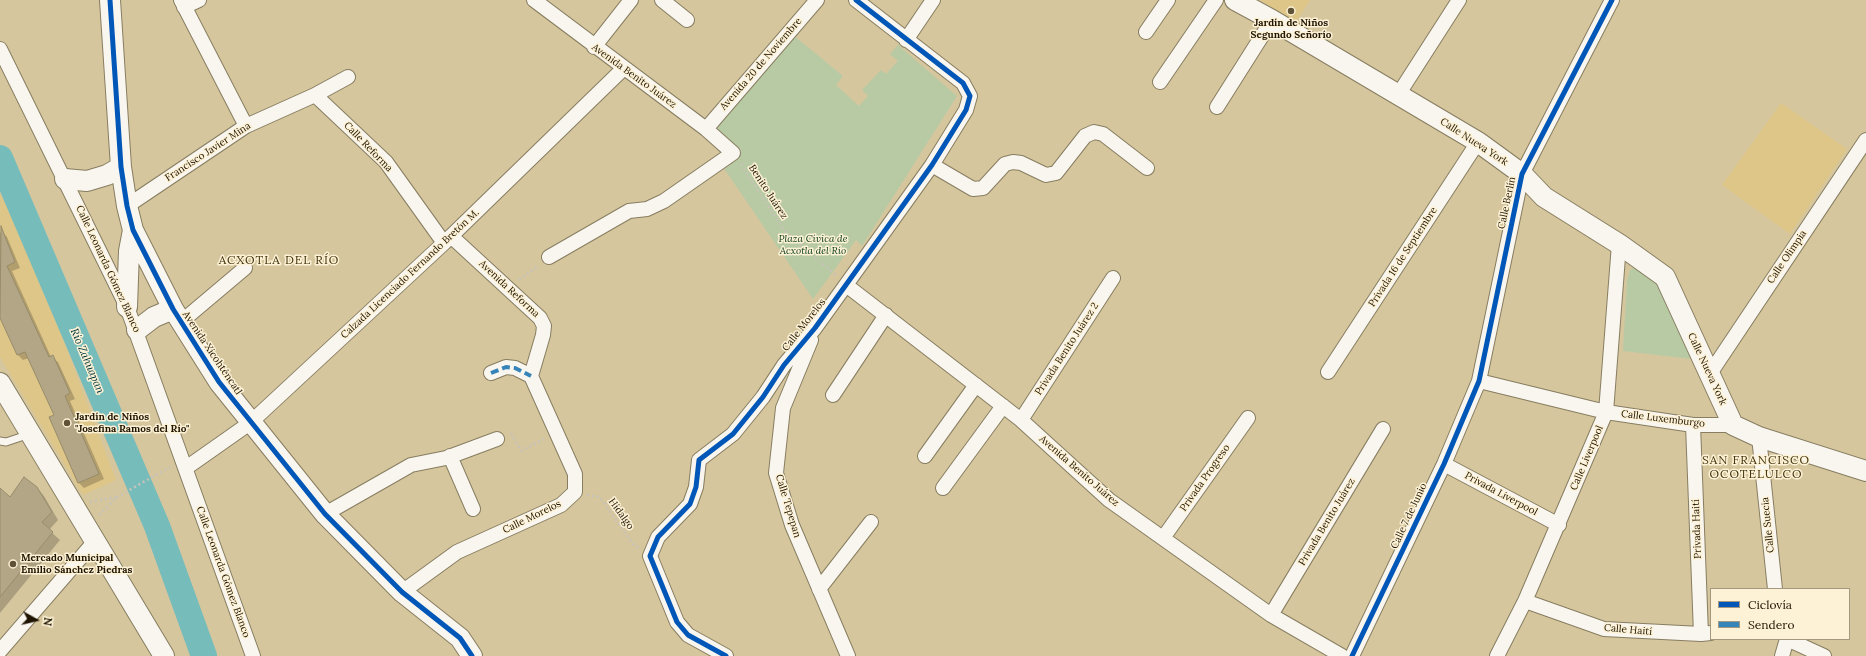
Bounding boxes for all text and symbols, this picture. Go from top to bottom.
marker: Jardín de Niños Segundo Señorío [1286,6,1296,16]
street label: Avenida 20 de Noviembre [718,15,804,113]
place label: Jardín de Niños Segundo Señorío [1251,17,1331,40]
street label: Avenida Benito Juárez [589,41,679,111]
street label: Calle Nueva York [1438,116,1510,168]
street label: Calle Reforma [341,119,395,175]
street label: Francisco Javier Mina [163,120,253,184]
street label: Benito Juárez [746,162,790,222]
street label: Calle Berlín [1496,176,1518,230]
street label: Calle Leonarda Gómez Blanco [73,204,143,334]
street label: Privada 16 de Septiembre [1366,205,1440,309]
street label: Calzada Licenciado Fernando Bretón M. [338,207,482,341]
street label: Calle Olimpia [1765,228,1809,286]
park label: Plaza Cívica de Acxotla del Río [779,233,847,256]
district label: ACXOTLA DEL RÍO [219,254,339,268]
street label: Avenida Reforma [476,258,542,320]
street label: Calle Morelos [780,296,828,354]
street label: Privada Benito Juárez 2 [1033,301,1101,397]
street label: Avenida Xicohténcatl [180,309,244,397]
water label: Río Zahuapan [67,326,107,396]
street label: Calle Nueva York [1685,331,1729,407]
street label: Calle Luxemburgo [1620,408,1706,430]
place label: Jardín de Niños "Josefina Ramos del Río" [75,411,189,434]
marker: Jardín de Niños "Josefina Ramos del Río" [62,418,72,428]
street label: Calle Liverpool [1568,424,1606,492]
street label: Avenida Benito Juárez [1037,433,1121,509]
street label: Privada Progreso [1177,442,1233,514]
district label: SAN FRANCISCO OCOTELULCO [1702,454,1810,482]
street label: Privada Liverpool [1463,470,1539,518]
street label: Calle Tepepan [773,473,803,539]
street label: Privada Benito Juárez [1296,476,1358,568]
street label: Calle 7 de Junio [1388,481,1430,551]
street label: Hidalgo [606,496,636,532]
street label: Calle Suecia [1759,497,1777,553]
street label: Calle Morelos [501,498,563,536]
street label: Privada Haití [1690,499,1704,559]
street label: Calle Leonarda Gómez Blanco [194,505,252,639]
place label: Mercado Municipal Emilio Sánchez Piedras [21,552,132,576]
marker: Mercado Municipal Emilio Sánchez Piedras [8,559,18,569]
legend [1710,588,1850,640]
text: Ciclovía [1748,597,1792,612]
north arrow [16,600,56,640]
text: N [40,616,55,627]
text: Sendero [1748,617,1794,632]
street label: Calle Haití [1603,622,1653,638]

